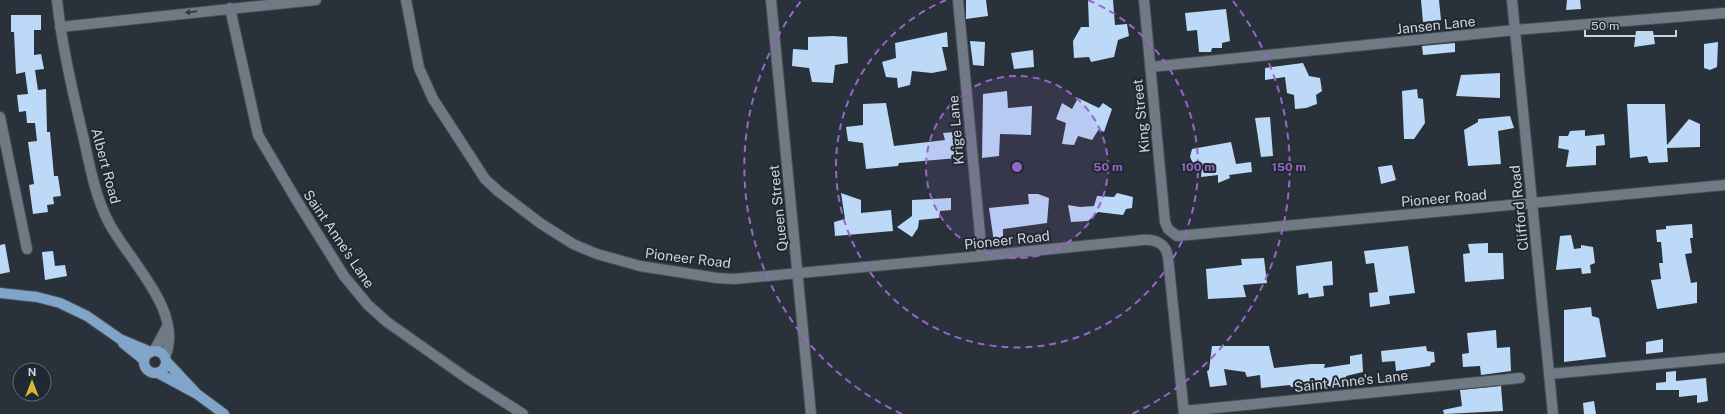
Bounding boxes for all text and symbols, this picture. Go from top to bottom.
one-way arrow [185,9,197,16]
scale bar [1585,12,1676,38]
street label: Jansen Lane [1396,13,1476,37]
text: 50 m [1591,19,1619,33]
street label: King Street [1129,78,1153,154]
street label: Krige Lane [945,94,967,165]
street label: Albert Road [88,126,124,206]
centre of rings [1010,160,1024,174]
text: 50 m [1093,160,1123,174]
text: 100 m [1181,160,1215,174]
text: 150 m [1272,160,1306,174]
street label: Queen Street [766,164,790,252]
street label: Clifford Road [1507,164,1531,252]
street label: Pioneer Road [1400,186,1488,210]
street label: Saint Anne's Lane [300,187,378,291]
street label: Pioneer Road [963,228,1051,252]
street label: Pioneer Road [644,245,732,271]
north arrow [12,362,52,402]
text: N [28,366,36,378]
street label: Saint Anne's Lane [1293,367,1409,395]

